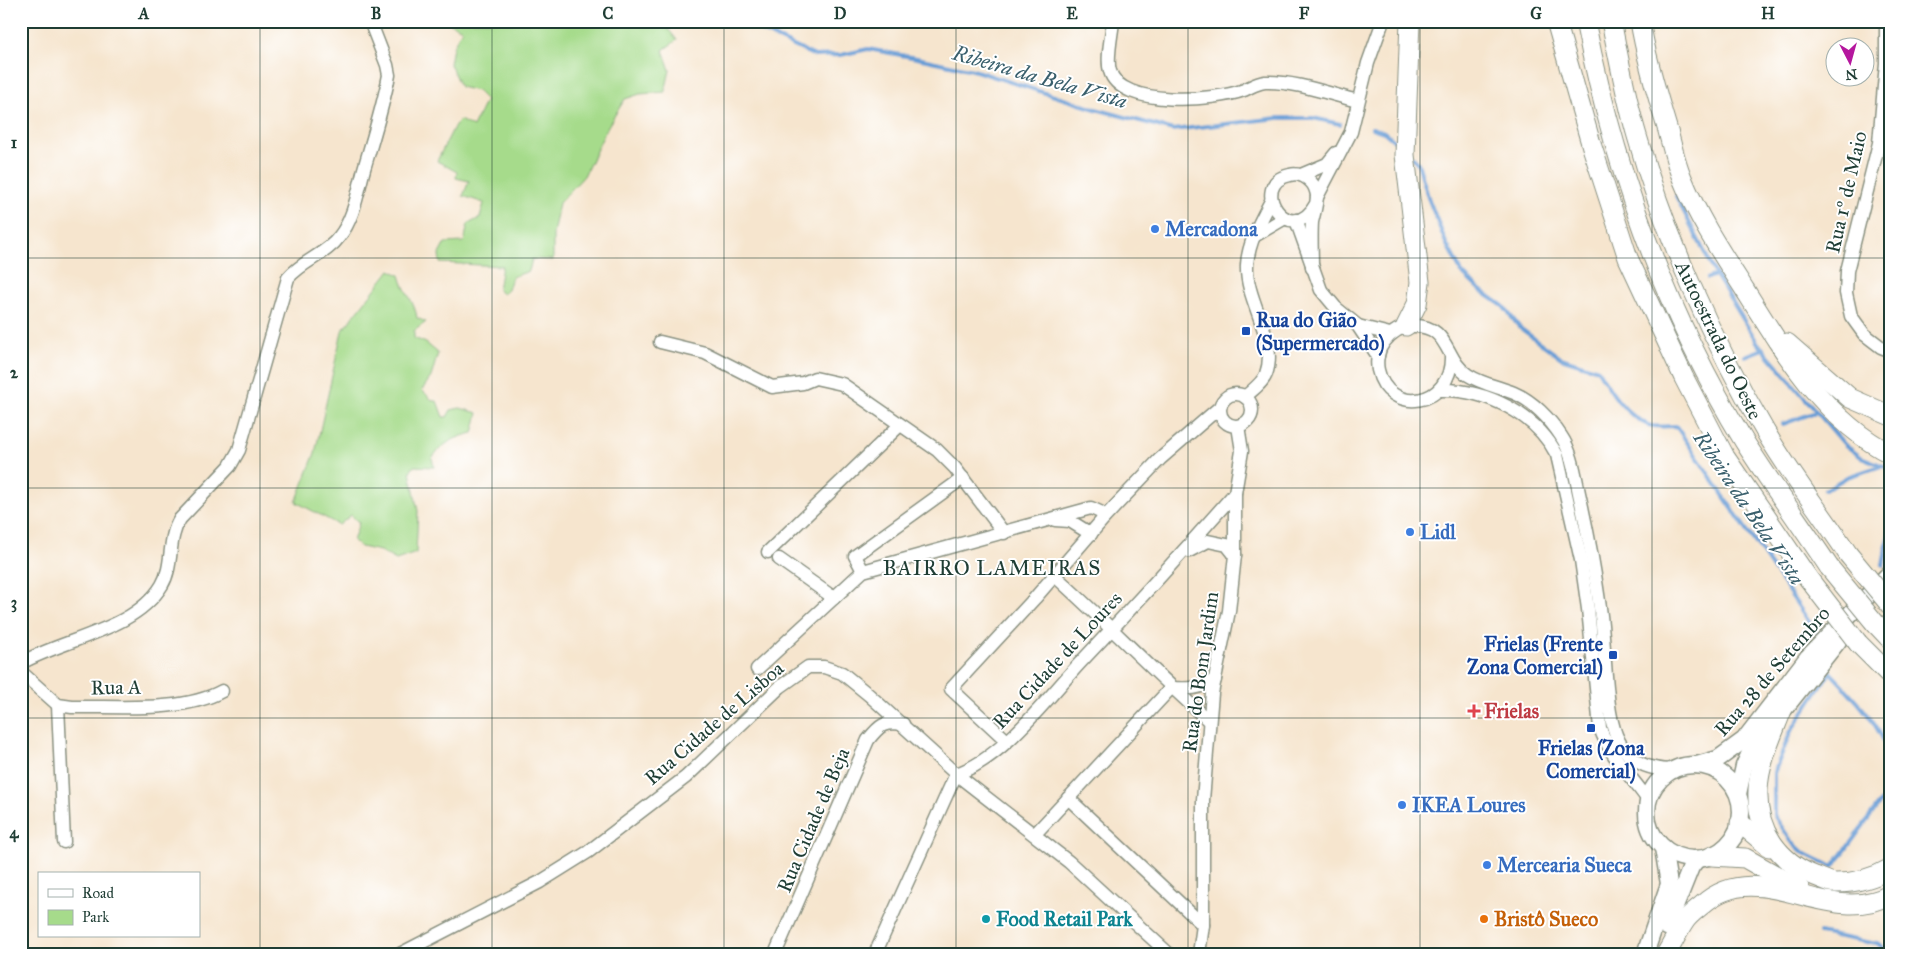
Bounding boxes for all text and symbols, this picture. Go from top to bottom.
text: A [138,4,150,23]
text: B [371,4,381,23]
text: C [603,4,614,23]
text: D [834,4,847,23]
text: E [1066,4,1078,23]
text: F [1299,4,1310,23]
text: G [1530,4,1542,23]
text: H [1761,4,1775,23]
north arrow [1824,38,1874,88]
water label: Ribeira da Bela Vista [949,39,1130,114]
text: N [1844,65,1858,84]
street label: Rua 1º de Maio [1820,129,1872,255]
text: 1 [11,133,18,152]
place label: Mercadona [1165,217,1258,241]
marker: Mercadona [1149,223,1161,235]
street label: Autoestrada do Oeste [1670,256,1768,423]
place label: Rua do Gião (Supermercado) [1256,308,1385,356]
marker: Rua do Gião (Supermercado) [1240,325,1252,337]
text: 2 [10,363,19,382]
water label: Ribeira da Bela Vista [1687,425,1810,590]
place label: Lidl [1420,520,1456,544]
marker: Lidl [1404,526,1416,538]
district label: BAIRRO LAMEIRAS [883,555,1101,581]
street label: Rua Cidade de Loures [987,586,1127,734]
street label: Rua do Bom Jardim [1177,590,1224,754]
text: 3 [11,593,17,613]
street label: Rua 28 de Setembro [1709,601,1835,741]
place label: Frielas (Frente Zona Comercial) [1467,632,1604,680]
marker: Frielas (Frente Zona Comercial) [1607,649,1619,661]
street label: Rua Cidade de Lisboa [640,656,789,790]
street label: Rua A [90,675,142,699]
place label: Frielas [1484,699,1540,723]
marker: Frielas [1468,705,1480,717]
marker: Frielas (Zona Comercial) [1585,722,1597,734]
place label: Frielas (Zona Comercial) [1538,736,1645,784]
street label: Rua Cidade de Beja [772,743,855,896]
place label: IKEA Loures [1412,793,1526,817]
marker: IKEA Loures [1396,799,1408,811]
text: 4 [10,823,20,843]
place label: Mercearia Sueca [1497,853,1632,877]
marker: Mercearia Sueca [1481,859,1493,871]
legend [38,872,200,938]
text: Road [82,884,114,902]
place label: Food Retail Park [996,907,1133,931]
place label: Bristô Sueco [1494,907,1598,931]
text: Park [82,908,109,926]
marker: Food Retail Park [980,913,992,925]
marker: Bristô Sueco [1478,913,1490,925]

